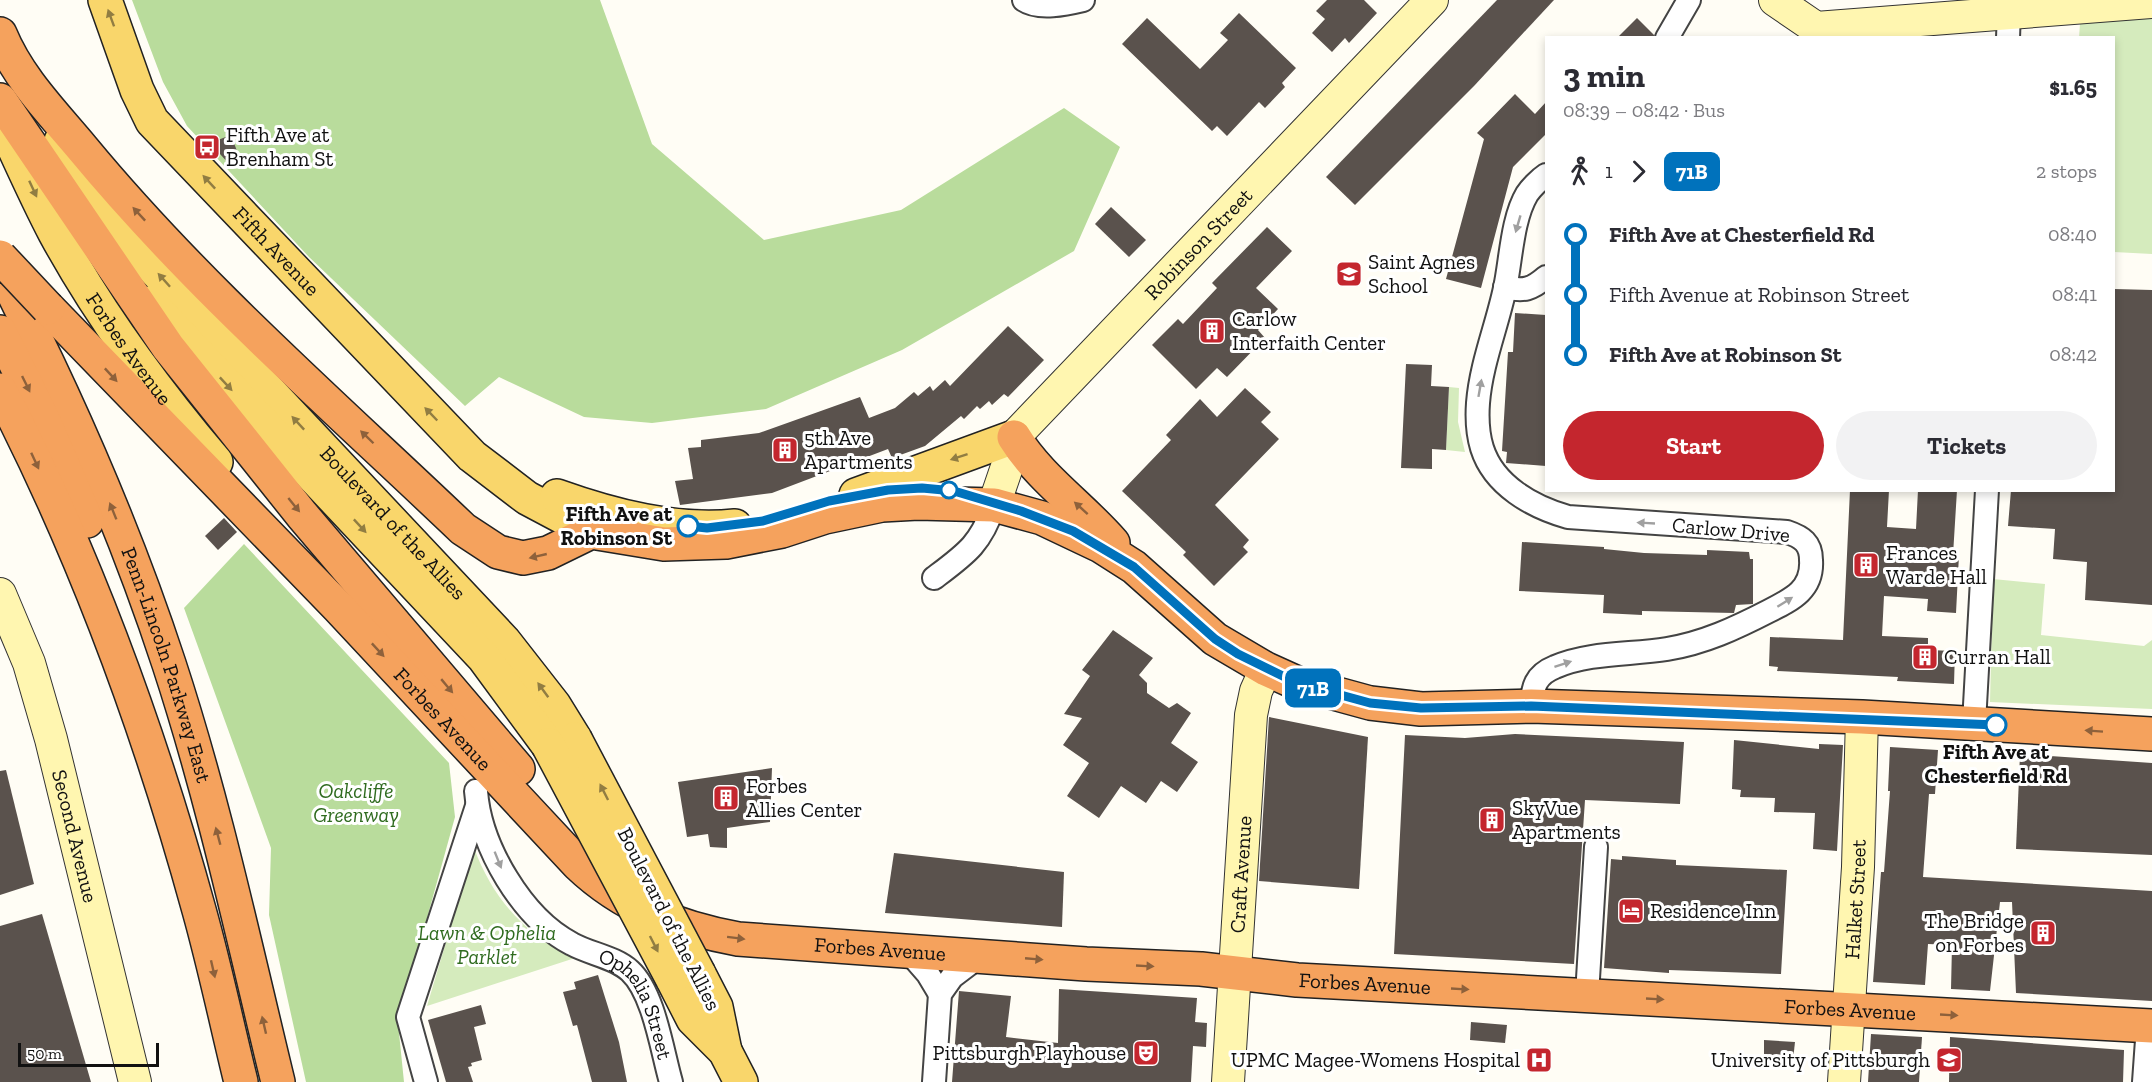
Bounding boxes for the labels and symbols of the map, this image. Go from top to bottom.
one-way arrow [106,9,116,27]
place label: Fifth Ave at Brenham St [226,122,333,171]
bus stop icon: Fifth Ave at Brenham St [192,132,222,162]
one-way arrow [203,175,217,189]
one-way arrow [28,180,38,198]
street label: Robinson Street [1139,183,1257,305]
street label: Fifth Avenue [228,201,325,301]
one-way arrow [132,207,146,221]
one-way arrow [1513,215,1522,233]
place label: Saint Agnes School [1368,249,1475,298]
school or university icon: Saint Agnes School [1334,259,1364,289]
one-way arrow [157,273,171,288]
street label: Forbes Avenue [81,288,178,410]
place label: Carlow Interfaith Center [1232,306,1386,355]
building icon: Carlow Interfaith Center [1197,316,1227,346]
one-way arrow [104,367,118,382]
one-way arrow [22,376,31,393]
one-way arrow [219,377,233,392]
one-way arrow [1476,378,1485,397]
one-way arrow [424,407,438,422]
one-way arrow [291,416,305,430]
place label: 5th Ave Apartments [804,425,913,474]
one-way arrow [359,430,374,444]
building icon: 5th Ave Apartments [770,435,800,465]
street label: Boulevard of the Allies [315,441,472,605]
one-way arrow [31,452,40,469]
one-way arrow [950,453,968,462]
unlabelled marker [940,481,958,499]
one-way arrow [288,497,301,513]
one-way arrow [108,501,118,519]
place label: Fifth Ave at Robinson St [560,501,673,550]
one-way arrow [1073,501,1088,515]
street label: Carlow Drive [1671,512,1791,547]
marker: Fifth Ave at Robinson St [677,515,699,537]
one-way arrow [1636,518,1655,527]
one-way arrow [352,519,366,533]
place label: Frances Warde Hall [1886,540,1987,589]
street label: Penn-Lincoln Parkway East [116,543,217,786]
building icon: Frances Warde Hall [1851,550,1881,580]
one-way arrow [528,551,547,561]
one-way arrow [1777,597,1793,608]
one-way arrow [371,642,384,657]
building icon: Curran Hall [1910,642,1940,672]
place label: Curran Hall [1944,644,2051,669]
one-way arrow [1554,659,1572,669]
street label: Forbes Avenue [389,662,497,776]
line badge: 71B [1278,668,1348,708]
one-way arrow [441,678,454,694]
one-way arrow [537,683,549,698]
marker: Fifth Ave at Chesterfield Rd [1985,714,2007,736]
one-way arrow [2084,726,2103,735]
place label: Fifth Ave at Chesterfield Rd [1924,739,2068,788]
street label: Second Avenue [47,767,104,905]
place label: Forbes Allies Center [746,773,862,822]
park label: Oakcliffe Greenway [313,778,399,827]
one-way arrow [599,783,609,800]
building icon: Forbes Allies Center [711,783,741,813]
place label: SkyVue Apartments [1512,795,1621,844]
building icon: SkyVue Apartments [1477,805,1507,835]
street label: Craft Avenue [1224,815,1257,934]
street label: Boulevard of the Allies [613,823,726,1014]
one-way arrow [213,826,223,845]
street label: Halket Street [1839,839,1871,960]
one-way arrow [493,852,503,870]
hotel icon: Residence Inn [1616,896,1646,926]
place label: Residence Inn [1650,898,1776,923]
place label: The Bridge on Forbes [1924,908,2024,957]
building icon: The Bridge on Forbes [2028,918,2058,948]
park label: Lawn & Ophelia Parklet [418,920,556,969]
street label: Forbes Avenue [814,932,947,966]
one-way arrow [726,934,745,943]
one-way arrow [650,936,659,953]
street label: Ophelia Street [595,943,678,1062]
one-way arrow [1024,954,1043,964]
one-way arrow [209,959,219,978]
one-way arrow [1135,962,1154,971]
street label: Forbes Avenue [1298,967,1431,999]
one-way arrow [1451,984,1470,993]
street label: Forbes Avenue [1784,993,1917,1025]
one-way arrow [1645,995,1664,1004]
one-way arrow [1940,1011,1959,1020]
one-way arrow [259,1015,268,1034]
theatre icon: Pittsburgh Playhouse [1131,1038,1161,1068]
scale bar [18,1040,159,1068]
place label: Pittsburgh Playhouse [932,1040,1126,1065]
hospital icon: UPMC Magee-Womens Hospital [1524,1045,1554,1075]
school or university icon: University of Pittsburgh [1934,1045,1964,1075]
place label: UPMC Magee-Womens Hospital [1231,1047,1520,1072]
place label: University of Pittsburgh [1711,1047,1930,1072]

